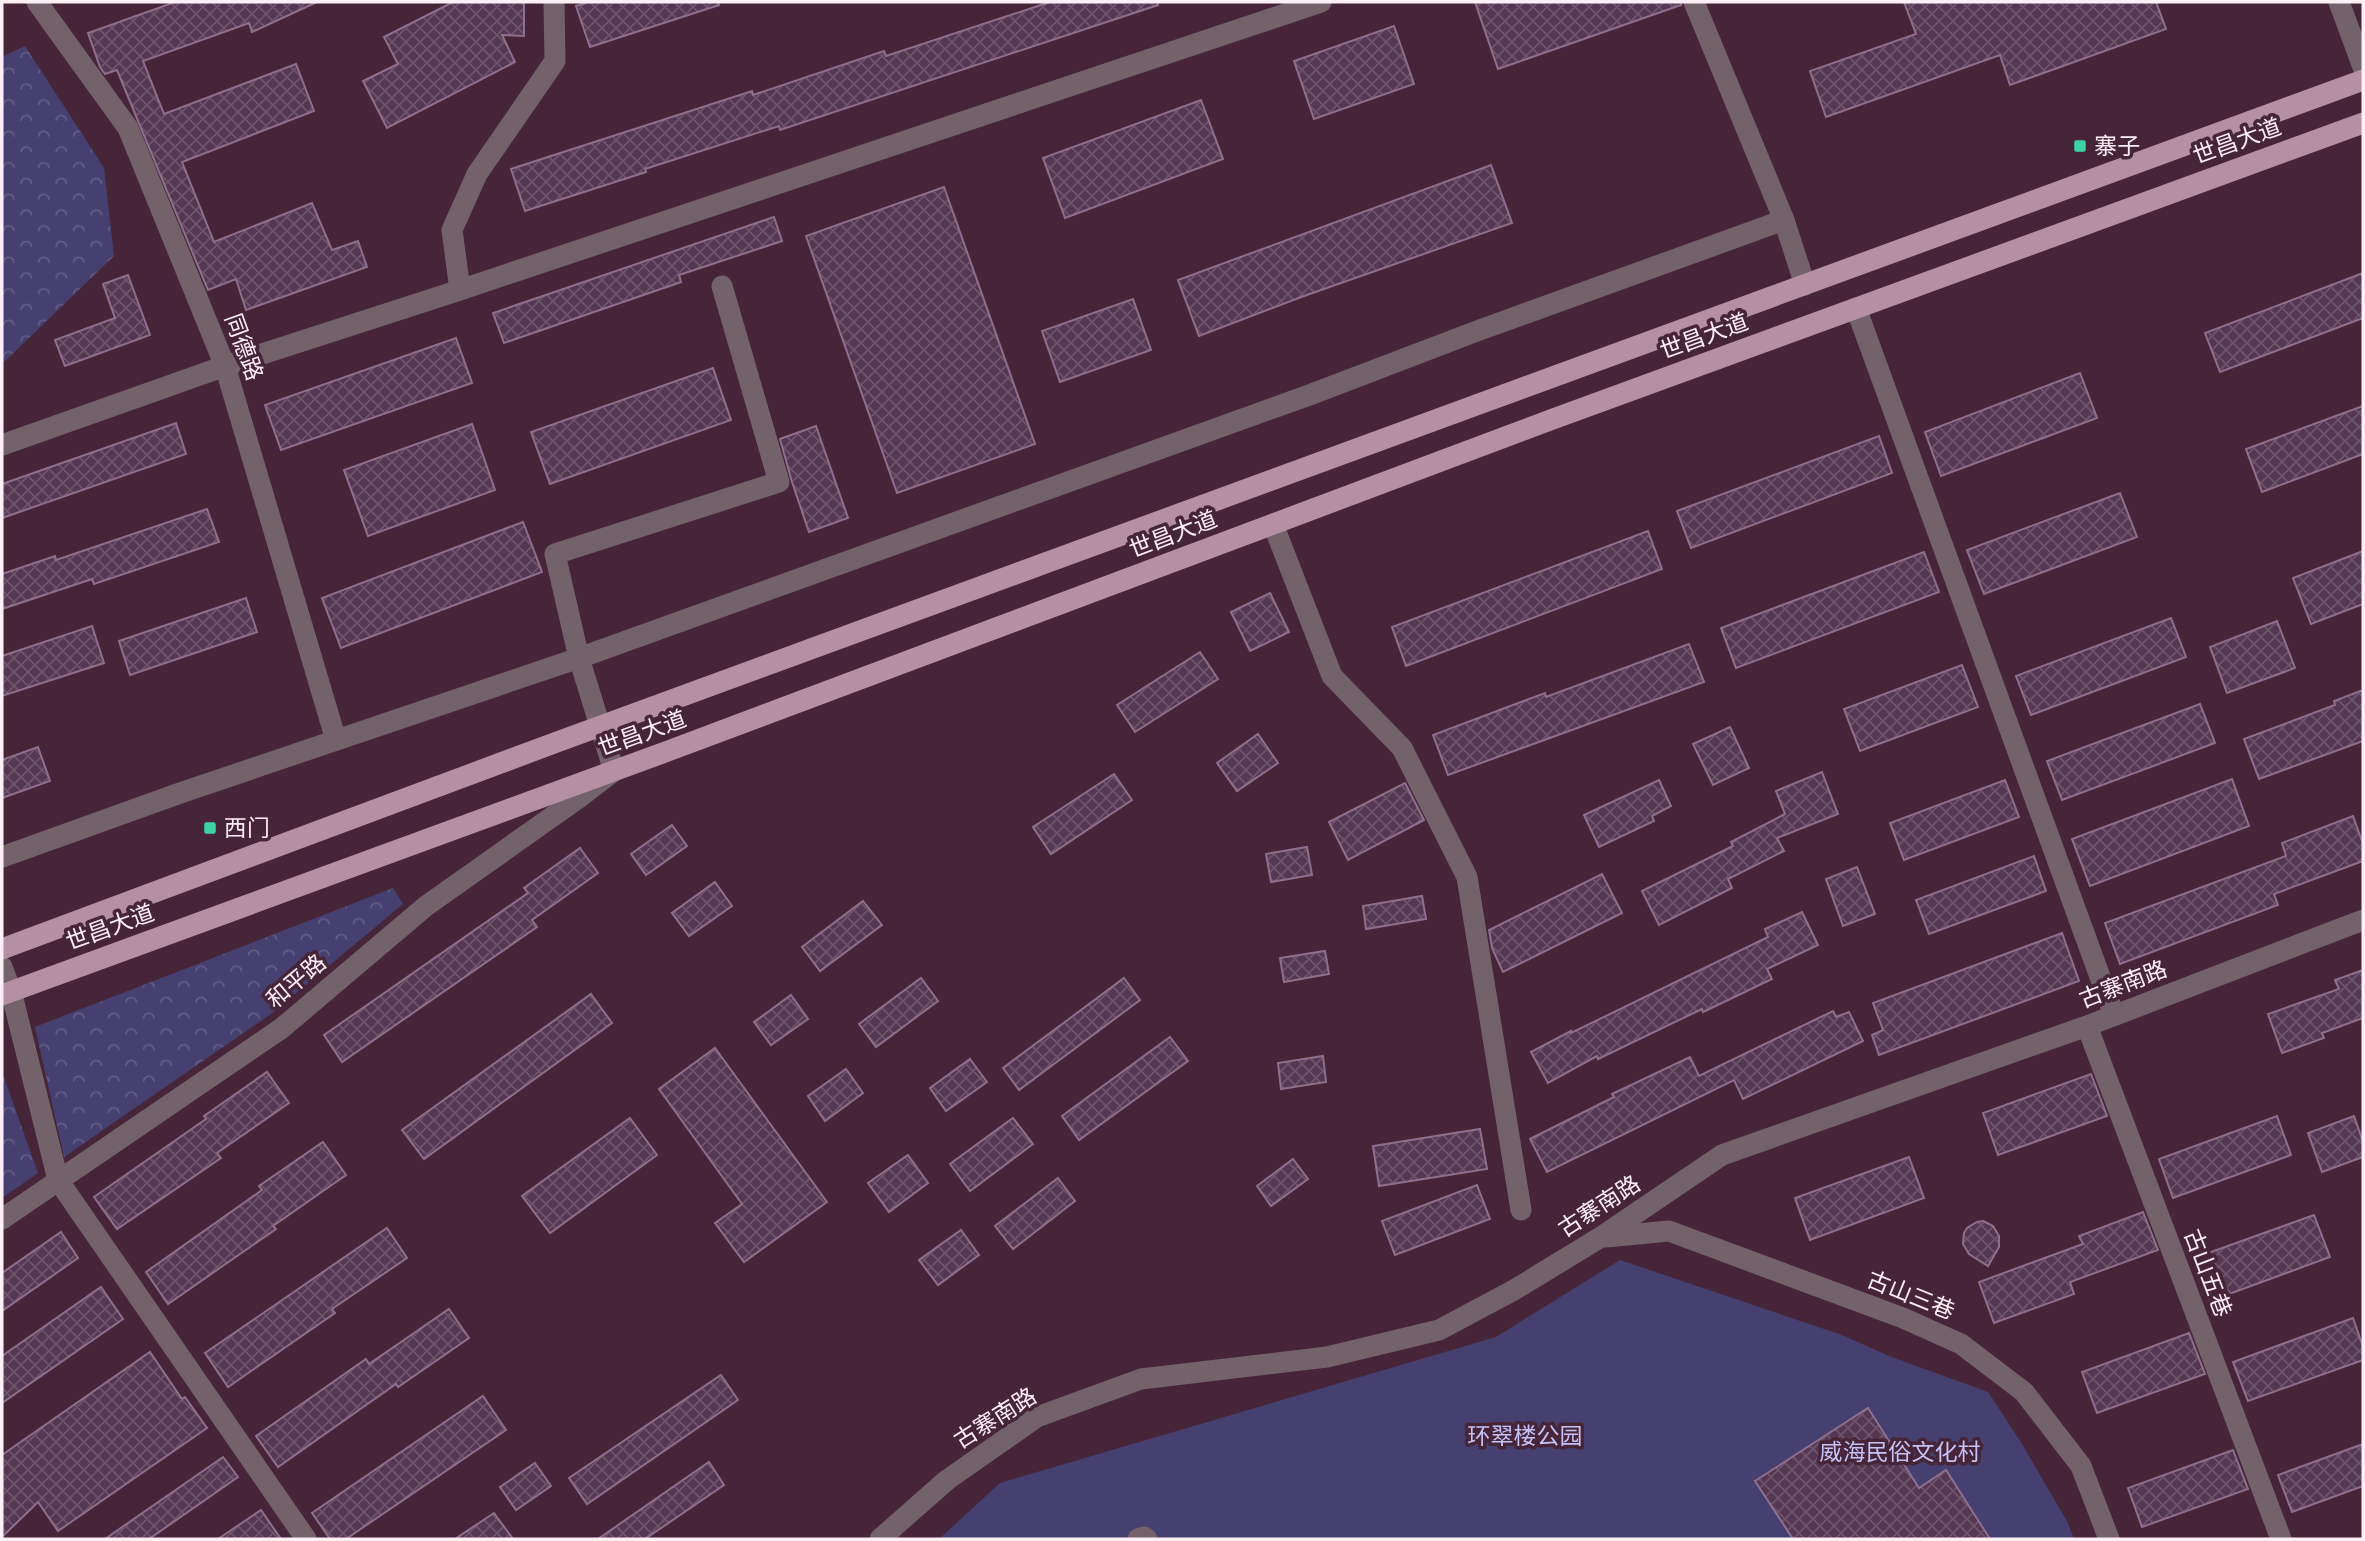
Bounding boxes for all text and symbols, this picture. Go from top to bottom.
street label: 世昌大道 [2189,112,2285,170]
place label: 寨子 [2094,132,2140,160]
marker: 寨子 [2072,138,2088,154]
street label: 世昌大道 [1656,307,1752,365]
street label: 同德路 [219,310,269,384]
street label: 世昌大道 [1125,504,1221,564]
street label: 世昌大道 [594,704,690,762]
place label: 西门 [224,814,270,842]
marker: 西门 [202,820,218,836]
street label: 世昌大道 [62,898,158,956]
street label: 和平路 [261,948,331,1014]
street label: 古寨南路 [2075,954,2171,1014]
street label: 古寨南路 [1553,1169,1645,1243]
street label: 古山五巷 [2178,1225,2238,1321]
street label: 古山三巷 [1863,1265,1959,1325]
street label: 古寨南路 [949,1382,1041,1454]
park label: 环翠楼公园 [1468,1422,1583,1450]
park label: 威海民俗文化村 [1820,1438,1981,1466]

